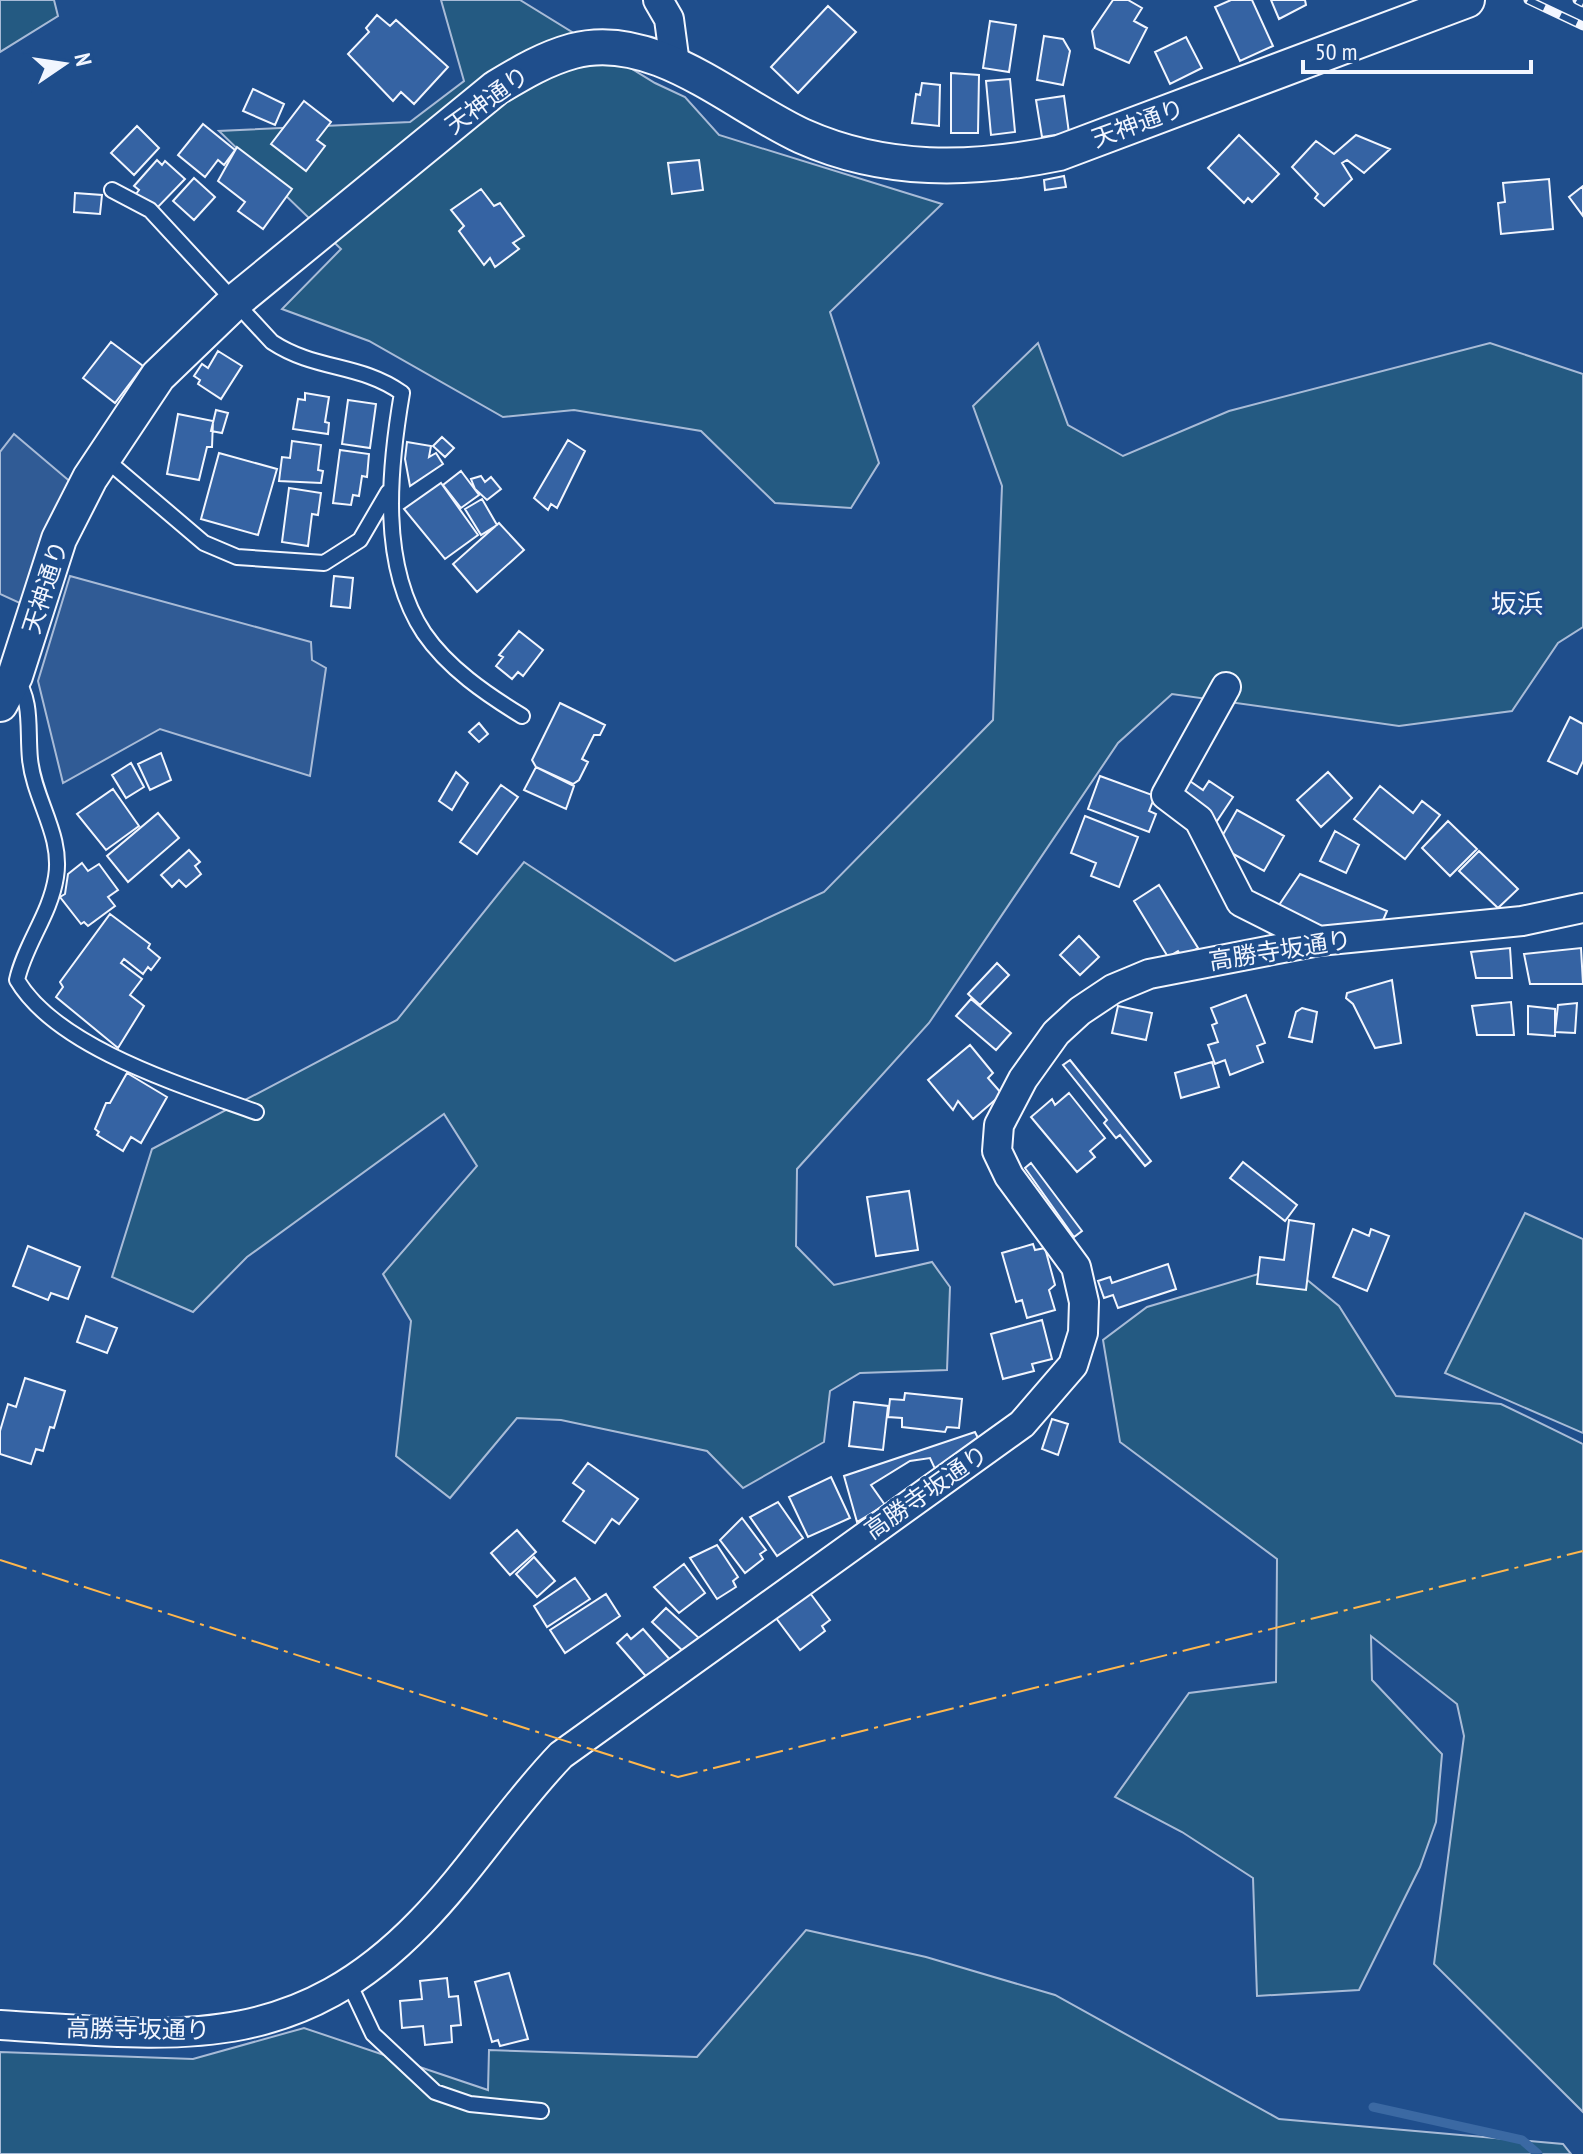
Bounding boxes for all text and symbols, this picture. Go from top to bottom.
north arrow [24,24,104,104]
scale bar [1303,24,1531,74]
text: 50 m [1315,36,1357,67]
text: N [69,51,98,68]
street label: 天神通り [439,59,535,141]
street label: 天神通り [1088,92,1188,154]
street label: 天神通り [15,537,75,637]
district label: 坂浜 [1491,587,1543,620]
street label: 高勝寺坂通り [1206,923,1354,977]
street label: 高勝寺坂通り [858,1438,994,1546]
street label: 高勝寺坂通り [66,2012,210,2046]

